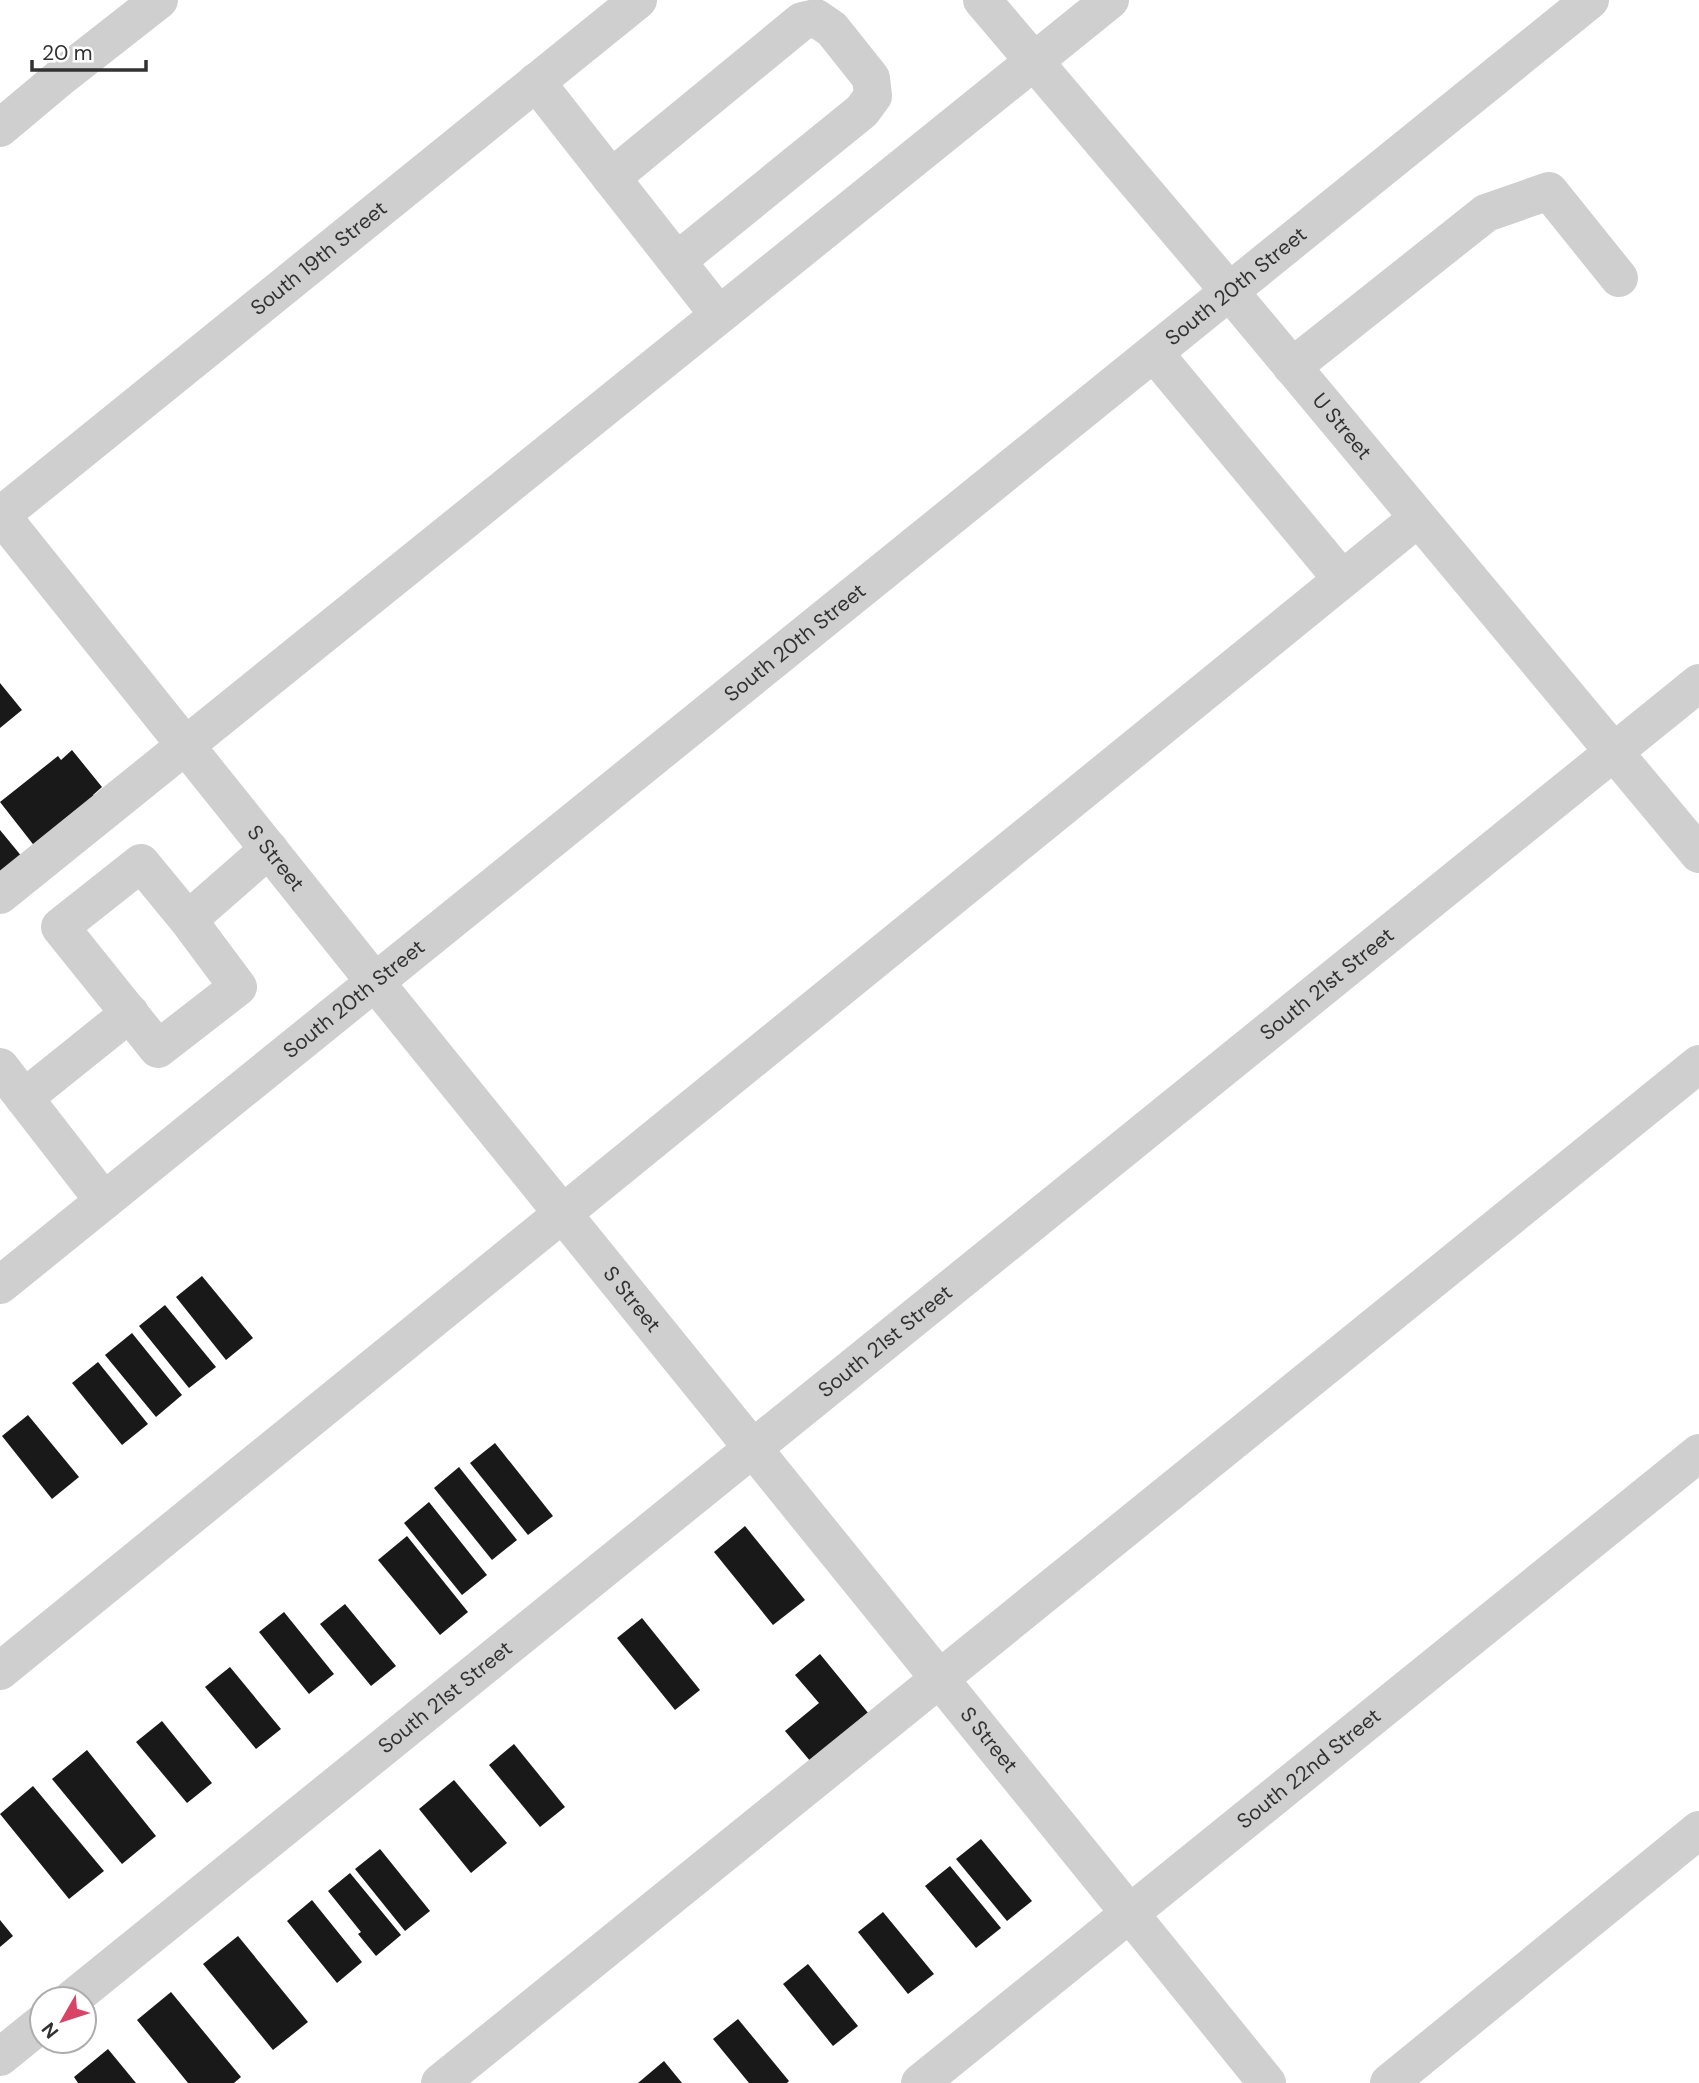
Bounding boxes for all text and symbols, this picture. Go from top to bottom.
scale bar [32,28,145,72]
text: 20 m [42,39,93,67]
street label: South 19th Street [245,195,393,322]
street label: South 20th Street [1159,221,1312,352]
street label: U Street [1306,387,1378,466]
street label: South 20th Street [718,577,871,708]
street label: S Street [241,819,311,897]
street label: South 21st Street [1254,921,1400,1047]
street label: South 20th Street [277,933,430,1065]
street label: S Street [597,1260,667,1338]
street label: South 21st Street [812,1279,958,1404]
street label: South 21st Street [372,1634,518,1760]
street label: S Street [954,1701,1024,1779]
street label: South 22nd Street [1231,1702,1386,1835]
north arrow [28,1985,98,2055]
text: N [36,2017,64,2044]

